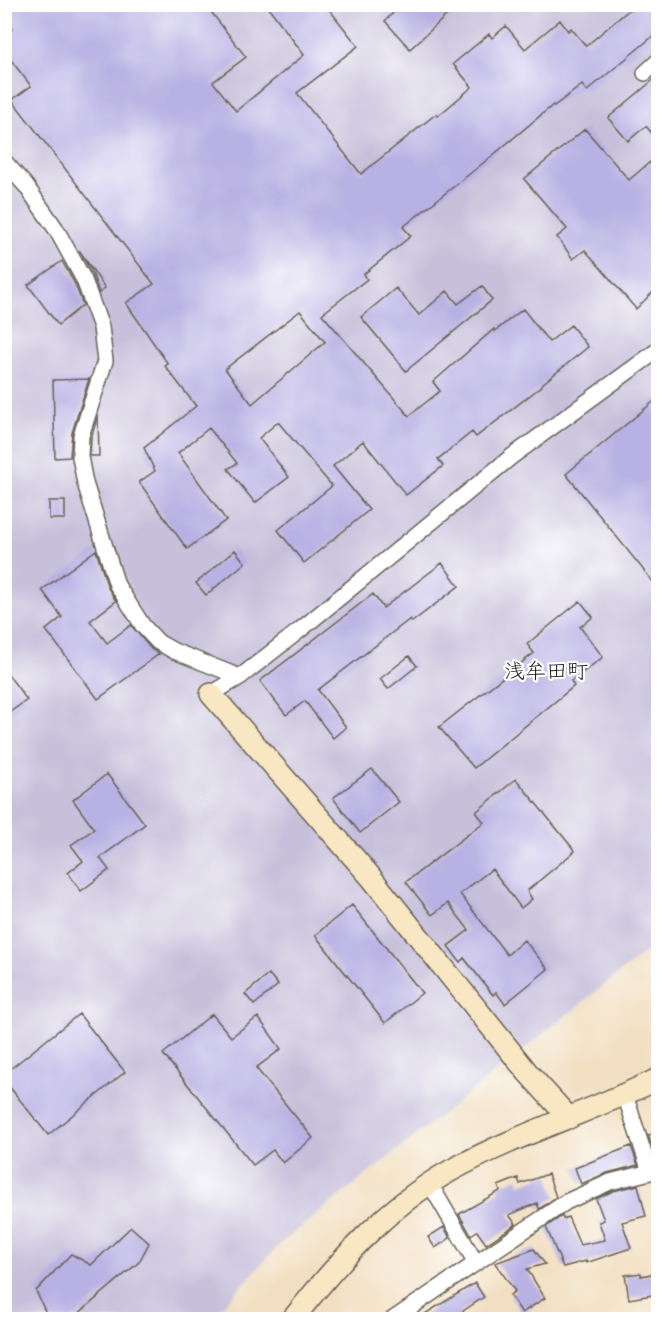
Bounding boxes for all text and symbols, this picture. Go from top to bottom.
district label: 浅牟田町 [504,659,588,683]

